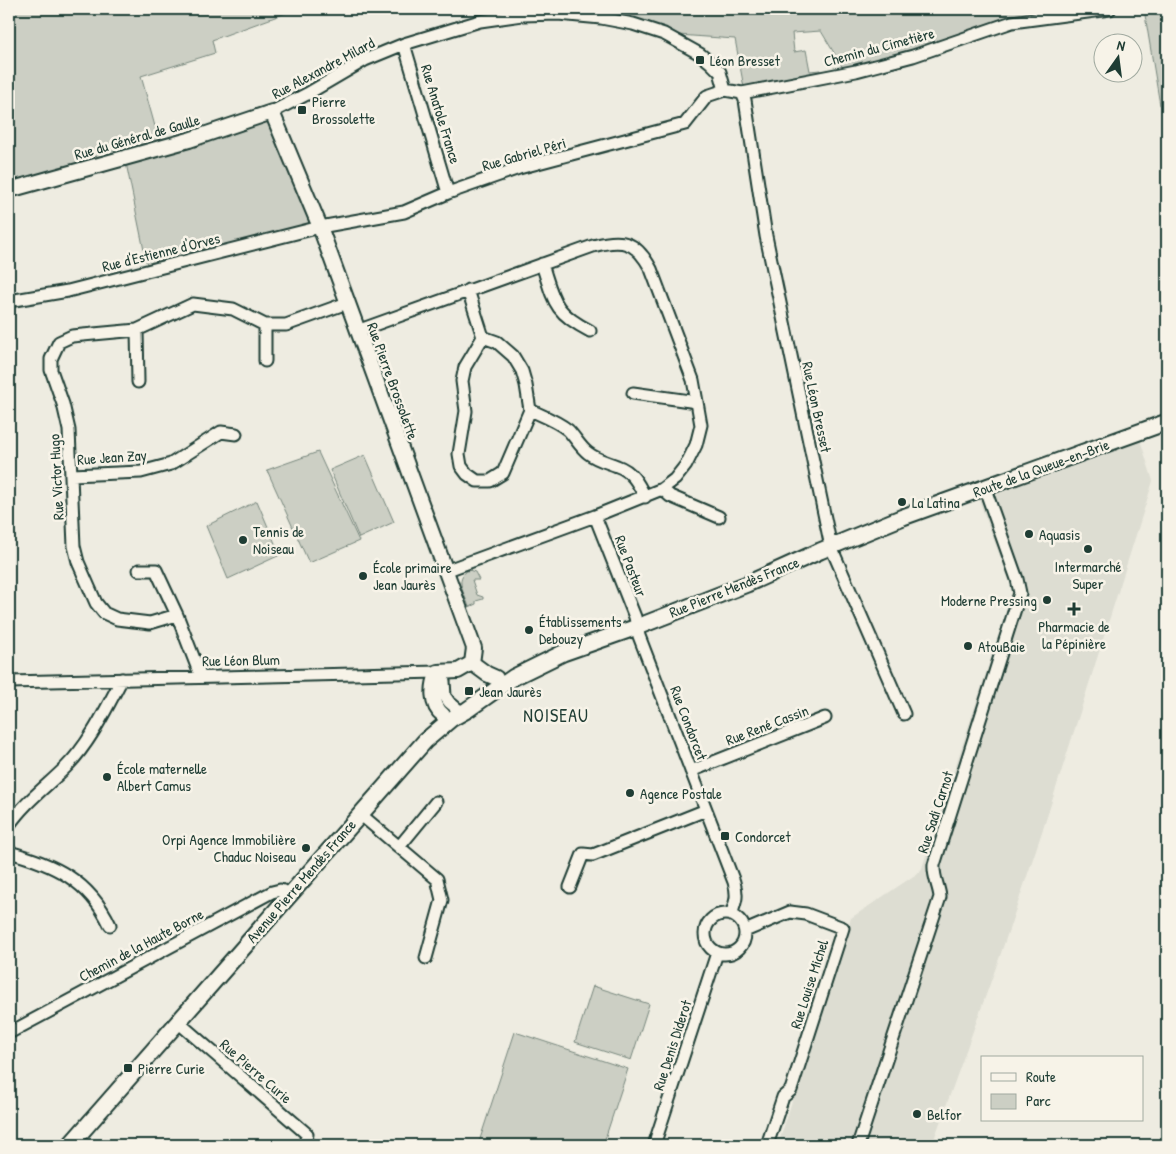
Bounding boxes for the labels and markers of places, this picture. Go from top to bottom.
place label: Léon Bresset [710,50,781,71]
marker: Léon Bresset [694,54,706,66]
place label: Pierre Brossolette [312,91,375,129]
marker: Pierre Brossolette [296,104,308,116]
place label: La Latina [912,492,960,513]
marker: La Latina [896,496,908,508]
place label: Tennis de Noiseau [253,521,304,559]
place label: Aquasis [1039,524,1080,545]
marker: Aquasis [1023,528,1035,540]
marker: Tennis de Noiseau [237,534,249,546]
marker: Intermarché Super [1082,543,1094,555]
place label: Intermarché Super [1054,556,1122,594]
place label: École primaire Jean Jaurès [373,557,452,595]
marker: École primaire Jean Jaurès [357,570,369,582]
place label: Moderne Pressing [941,590,1037,611]
marker: Moderne Pressing [1041,594,1053,606]
marker: Pharmacie de la Pépinière [1068,603,1080,615]
place label: Établissements Debouzy [539,611,622,649]
place label: Pharmacie de la Pépinière [1038,616,1110,654]
marker: Établissements Debouzy [523,624,535,636]
place label: AtouBaie [978,636,1025,657]
marker: AtouBaie [962,640,974,652]
place label: Jean Jaurès [479,681,542,702]
marker: Jean Jaurès [463,685,475,697]
place label: École maternelle Albert Camus [117,758,207,796]
marker: École maternelle Albert Camus [101,771,113,783]
place label: Agence Postale [640,783,722,804]
marker: Agence Postale [624,787,636,799]
place label: Condorcet [735,826,792,847]
place label: Orpi Agence Immobilière Chaduc Noiseau [162,829,296,867]
marker: Condorcet [719,830,731,842]
marker: Orpi Agence Immobilière Chaduc Noiseau [300,842,312,854]
place label: Pierre Curie [138,1058,205,1079]
marker: Pierre Curie [122,1062,134,1074]
place label: Belfor [927,1104,962,1125]
marker: Belfor [911,1108,923,1120]

